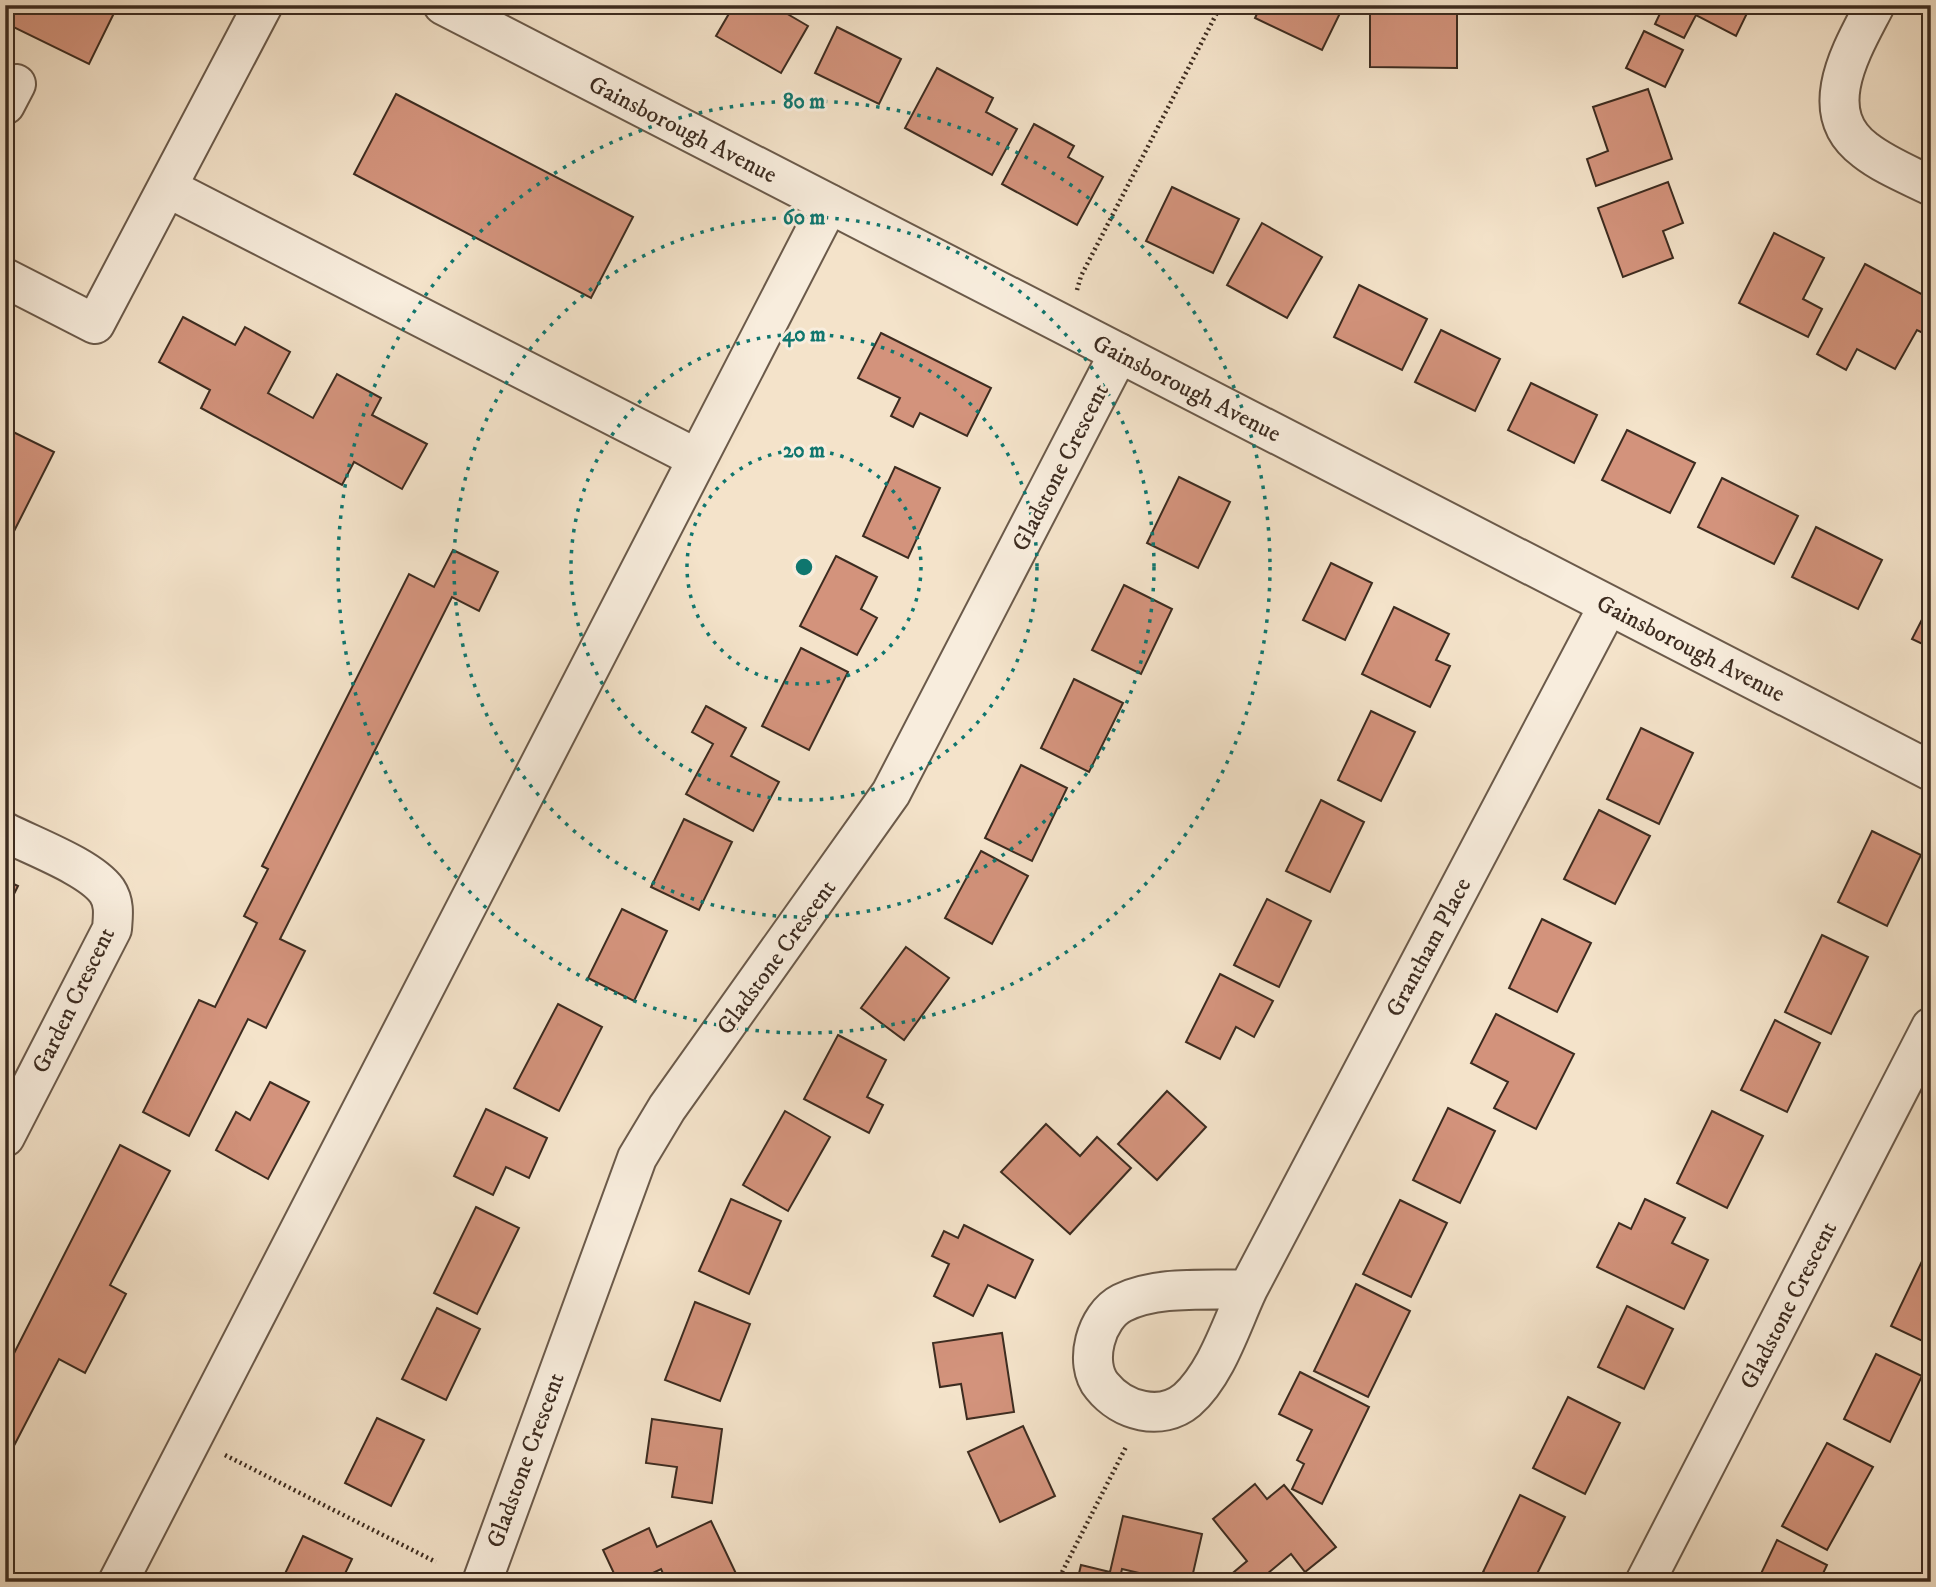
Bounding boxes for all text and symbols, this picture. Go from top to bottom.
street label: Gainsborough Avenue [583,69,782,190]
text: 80 m [783,89,825,115]
text: 60 m [783,205,825,231]
text: 40 m [782,322,826,348]
street label: Gainsborough Avenue [1087,328,1286,449]
street label: Gladstone Crescent [1006,378,1116,556]
text: 20 m [783,438,825,464]
centre of rings [792,555,816,579]
street label: Gainsborough Avenue [1591,588,1790,709]
street label: Grantham Place [1380,873,1478,1022]
street label: Gladstone Crescent [711,874,843,1041]
street label: Garden Crescent [26,922,122,1078]
street label: Gladstone Crescent [1734,1216,1844,1394]
street label: Gladstone Crescent [480,1368,572,1552]

